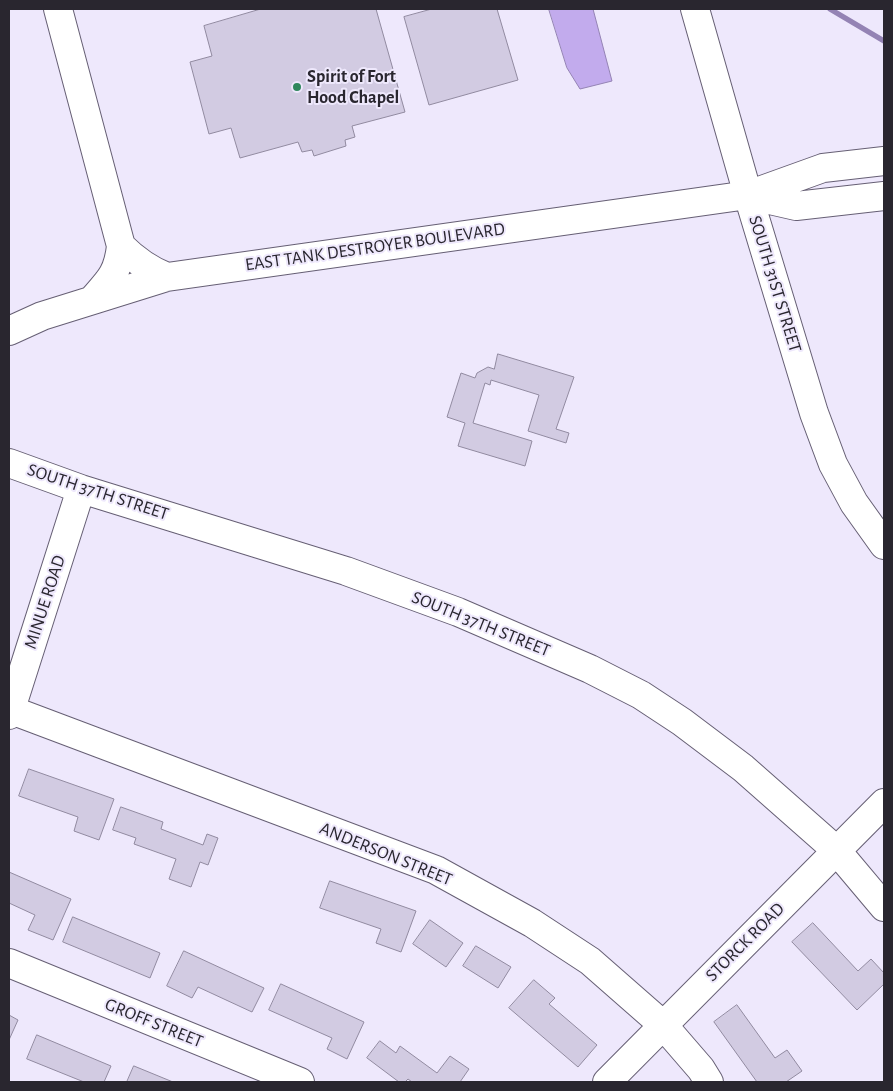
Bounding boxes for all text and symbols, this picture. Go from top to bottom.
place label: Spirit of Fort Hood Chapel [307,66,399,108]
marker: Spirit of Fort Hood Chapel [291,81,303,93]
street label: SOUTH 31ST STREET [744,213,806,355]
street label: EAST TANK DESTROYER BOULEVARD [244,218,506,276]
street label: SOUTH 37TH STREET [25,459,171,525]
street label: MINUE ROAD [20,552,70,652]
street label: SOUTH 37TH STREET [409,586,553,662]
street label: ANDERSON STREET [316,818,456,890]
street label: STORCK ROAD [701,898,789,986]
street label: GROFF STREET [102,994,206,1052]

